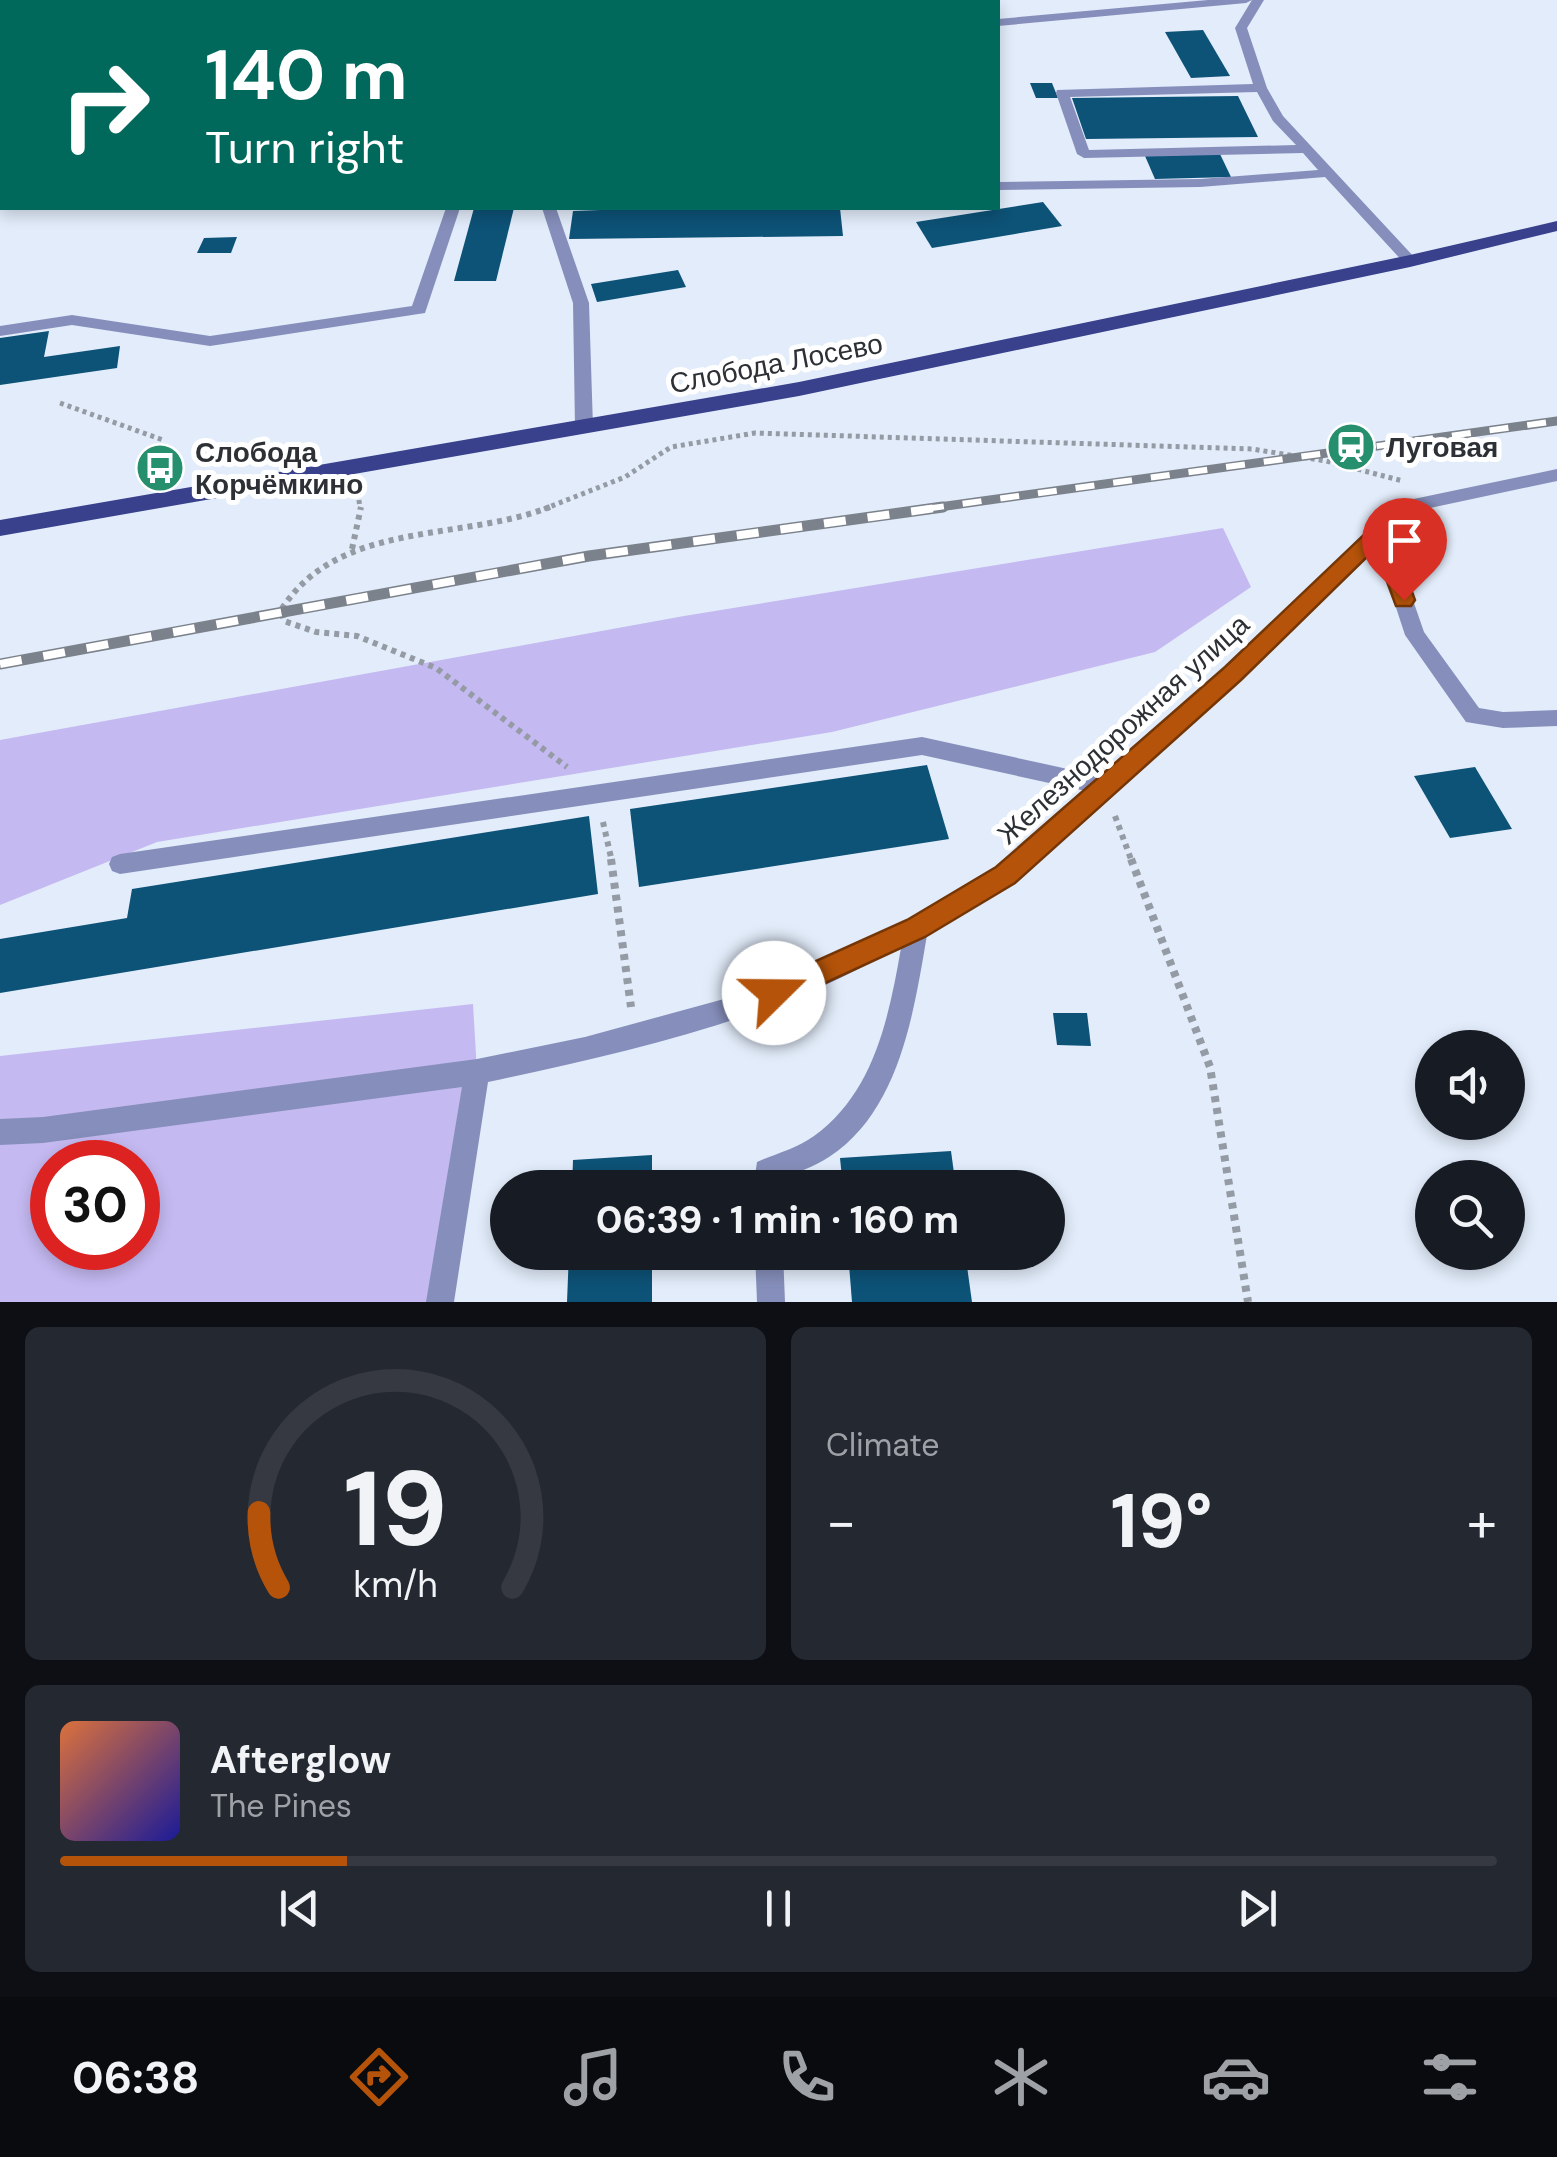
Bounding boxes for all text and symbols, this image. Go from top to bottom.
text: 140 m [205,30,408,121]
icon: right [40,40,170,170]
text: Turn right [205,118,404,177]
street label: Слобода Лосево [666,325,886,402]
station icon: Луговая [1325,421,1377,473]
place label: Луговая [1386,429,1498,466]
place label: Слобода Корчёмкино [195,434,363,503]
bus stop icon: Слобода Корчёмкино [134,442,186,494]
pin [1362,498,1447,601]
icon: arrive [1377,513,1432,568]
street label: Железнодорожная улица [990,606,1257,852]
position arrow [722,941,826,1045]
map controls [1415,1030,1525,1270]
button: sound [1415,1030,1525,1140]
speed limit sign: 30 [30,1140,160,1270]
button: search [1415,1160,1525,1270]
text: 06:39 · 1 min · 160 m [596,1195,959,1245]
text: Climate [826,1424,940,1466]
text: 19 [344,1442,447,1577]
text: 19° [1110,1473,1213,1570]
text: − [826,1486,856,1558]
text: + [1467,1486,1497,1558]
text: km/h [353,1562,438,1608]
text: Afterglow [210,1735,391,1785]
text: The Pines [210,1785,352,1827]
icon: previous [272,1881,327,1936]
icon: pause [751,1881,806,1936]
icon: next [1230,1881,1285,1936]
icon: directions [344,2042,414,2112]
icon: music [558,2042,628,2112]
icon: phone [772,2042,842,2112]
icon: climate [986,2042,1056,2112]
icon: car [1201,2042,1271,2112]
icon: filters [1415,2042,1485,2112]
text: 06:38 [72,2048,199,2107]

